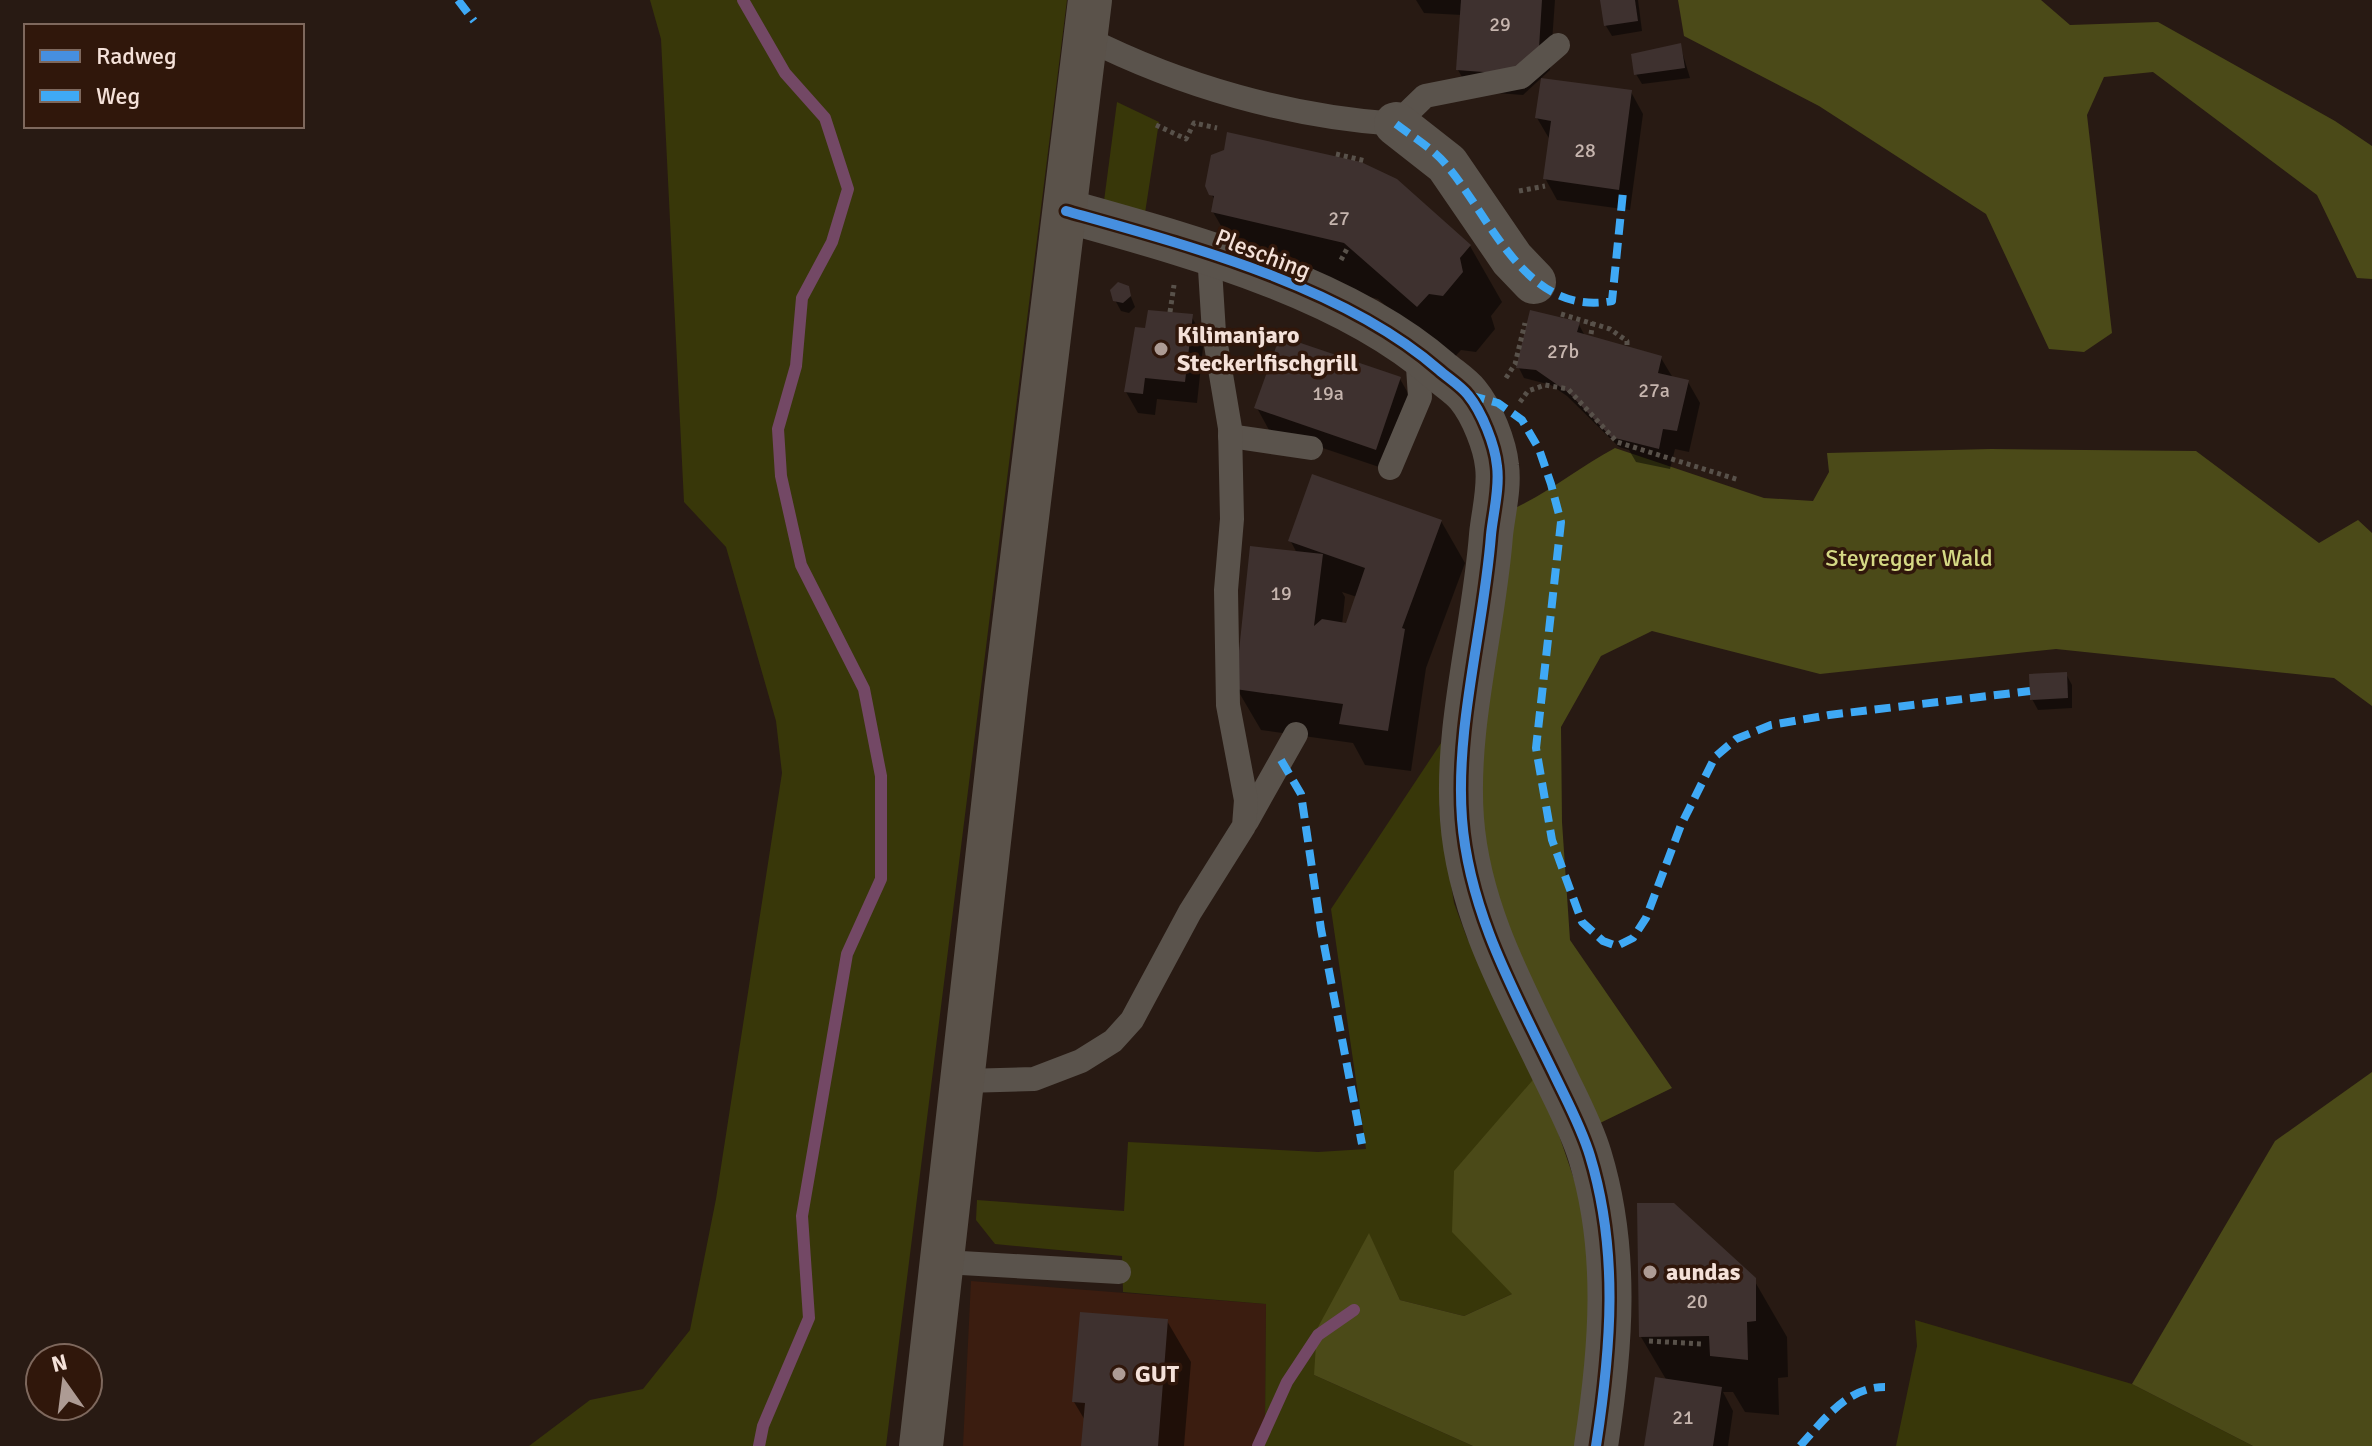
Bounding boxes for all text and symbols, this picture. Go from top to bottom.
house number: 29 [1489,12,1511,37]
legend [24,24,304,128]
text: Radweg [96,41,177,71]
text: Weg [96,81,140,111]
house number: 28 [1574,138,1596,163]
house number: 27 [1328,206,1350,231]
street label: Plesching [1211,222,1315,286]
place label: Kilimanjaro Steckerlfischgrill [1177,320,1358,378]
house number: 27b [1547,339,1579,364]
marker: Kilimanjaro Steckerlfischgrill [1152,340,1170,358]
house number: 27a [1638,378,1670,403]
house number: 19a [1312,381,1344,406]
park label: Steyregger Wald [1825,543,1993,573]
house number: 19 [1270,581,1292,606]
place label: aundas [1666,1257,1741,1287]
marker: aundas [1641,1263,1659,1281]
house number: 20 [1686,1289,1708,1314]
north arrow [24,1342,104,1422]
text: N [49,1348,70,1378]
place label: GUT [1135,1359,1180,1389]
marker: GUT [1110,1365,1128,1383]
house number: 21 [1672,1405,1694,1430]

